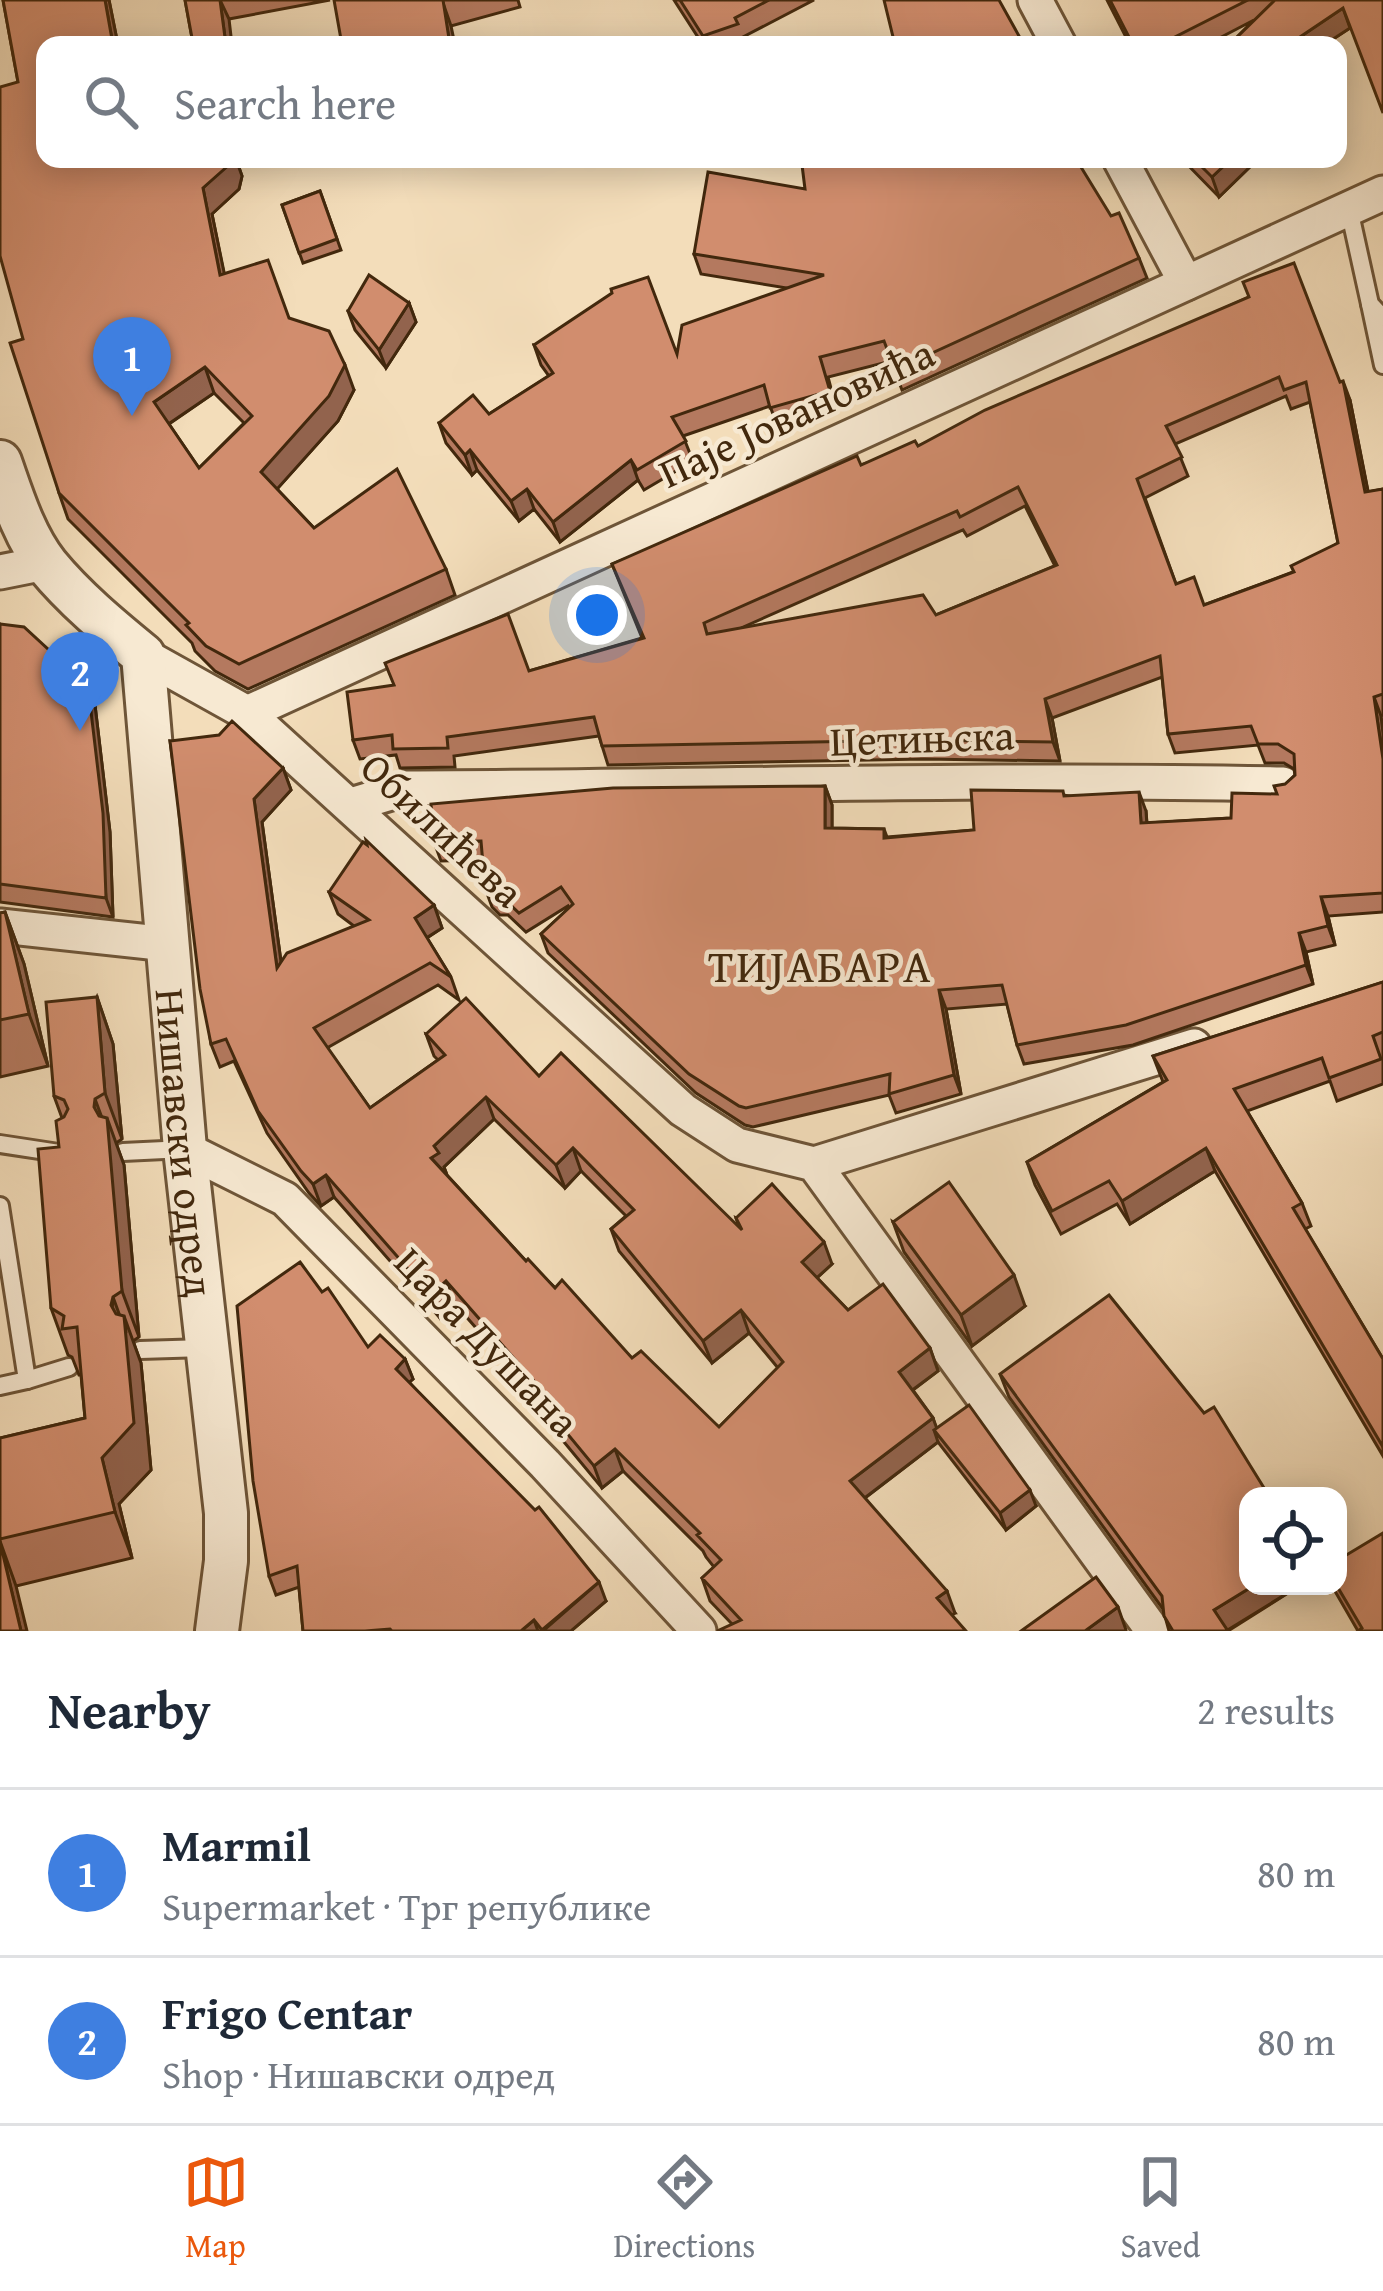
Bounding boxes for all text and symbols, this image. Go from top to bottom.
search box [36,36,1347,168]
icon: search [78,69,144,135]
text: Search here [174,70,396,135]
pin: 1 [93,317,171,416]
street label: Паје Јовановића [648,322,944,502]
your location [567,585,627,645]
pin: 2 [41,632,119,731]
street label: Цетињска [829,703,1015,771]
street label: Обилићева [348,737,538,921]
district label: ТИЈАБАРА [708,933,934,998]
street label: Нишавски одред [141,986,232,1300]
street label: Цара Душана [382,1232,594,1450]
map controls [1239,1487,1347,1595]
button: locate [1239,1487,1347,1595]
text: Nearby [48,1672,211,1747]
text: 2 results [1197,1681,1335,1738]
text: Marmil [162,1812,311,1877]
text: 1 [77,1844,97,1901]
text: 80 m [1257,1844,1335,1901]
text: Supermarket · Трг републике [162,1877,651,1934]
text: Frigo Centar [162,1980,412,2045]
text: 2 [77,2012,97,2069]
text: 80 m [1257,2012,1335,2069]
text: Shop · Нишавски одред [162,2045,555,2102]
tab: Map [183,2149,249,2269]
tab: Directions [614,2149,755,2269]
tab: Saved [1121,2149,1200,2269]

